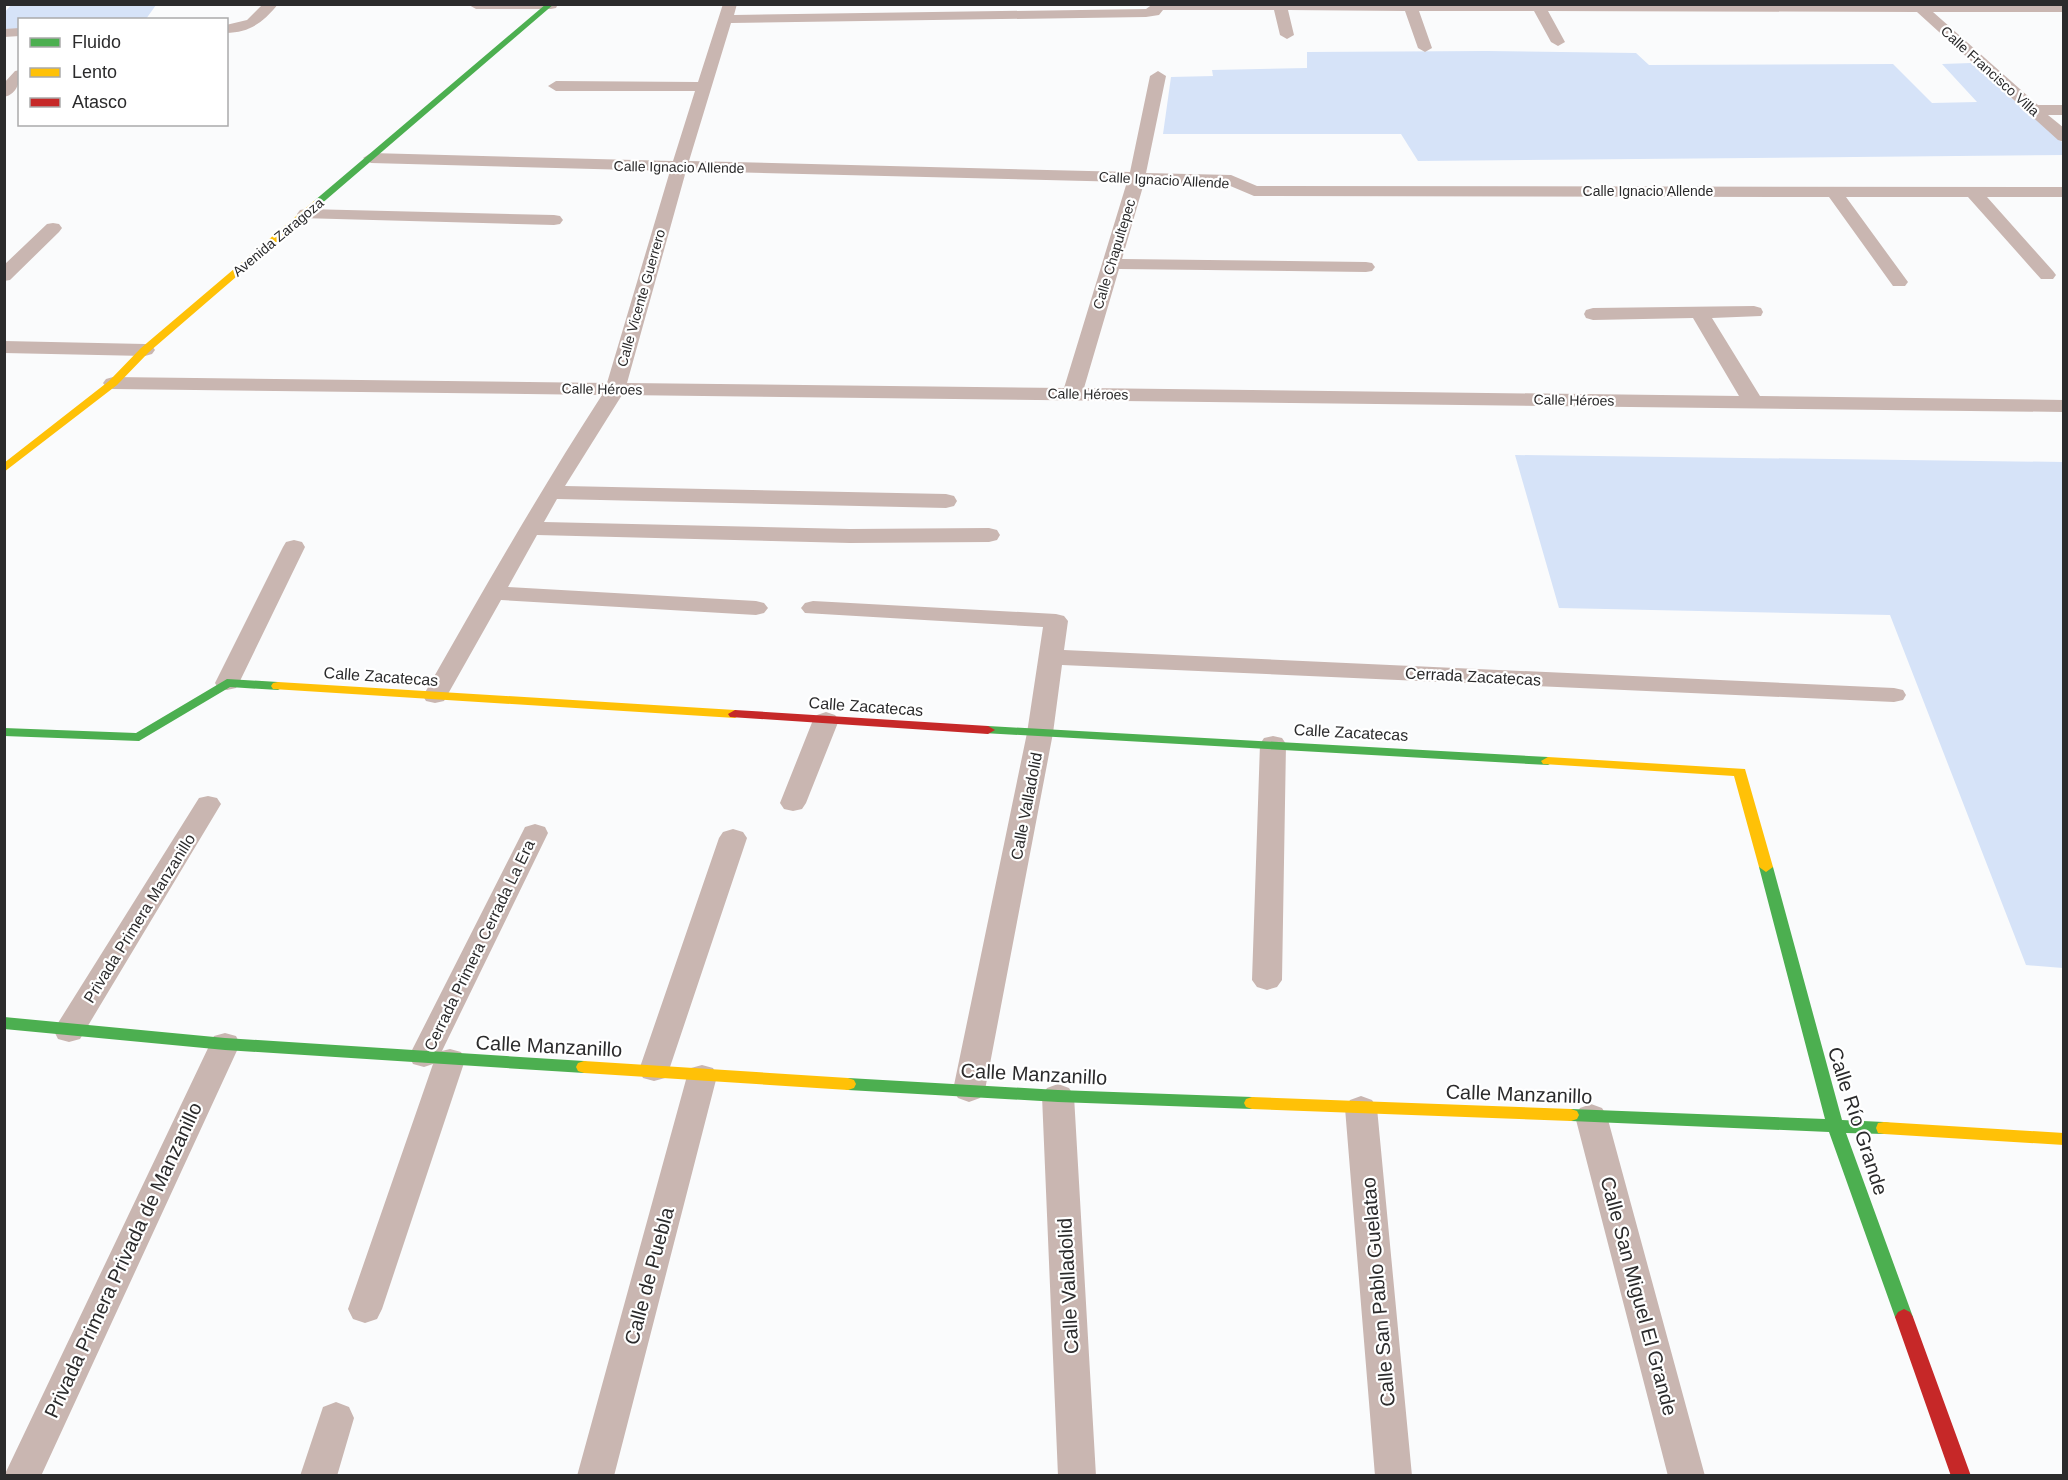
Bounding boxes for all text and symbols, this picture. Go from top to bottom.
legend [18,18,228,126]
street label: Calle Francisco Villa [1938,23,2043,119]
text: Fluido [72,32,121,52]
text: Lento [72,62,117,82]
text: Atasco [72,92,127,112]
street label: Calle Ignacio Allende [613,158,745,176]
street label: Calle Ignacio Allende [1098,169,1230,191]
street label: Calle Ignacio Allende [1583,183,1714,199]
street label: Avenida Zaragoza [229,194,327,280]
street label: Calle Chapultepec [1090,197,1138,311]
street label: Calle Vicente Guerrero [614,227,668,369]
street label: Calle Héroes [561,380,643,398]
street label: Calle Héroes [1047,385,1129,403]
street label: Calle Héroes [1533,391,1615,409]
street label: Calle Zacatecas [323,664,439,689]
street label: Cerrada Zacatecas [1405,664,1541,689]
street label: Calle Zacatecas [808,694,924,719]
street label: Calle Zacatecas [1293,721,1409,744]
street label: Calle Valladolid [1008,751,1045,861]
street label: Privada Primera Manzanillo [80,831,199,1006]
street label: Cerrada Primera Cerrada La Era [421,837,538,1053]
street label: Calle Manzanillo [475,1031,623,1061]
street label: Calle Río Grande [1824,1044,1892,1198]
street label: Calle Manzanillo [960,1059,1108,1089]
street label: Calle Manzanillo [1445,1080,1593,1108]
street label: Privada Primera Privada de Manzanillo [40,1099,206,1421]
street label: Calle San Miguel El Grande [1596,1174,1682,1418]
street label: Calle San Pablo Guelatao [1357,1176,1399,1408]
street label: Calle de Puebla [620,1204,678,1347]
street label: Calle Valladolid [1053,1217,1083,1355]

